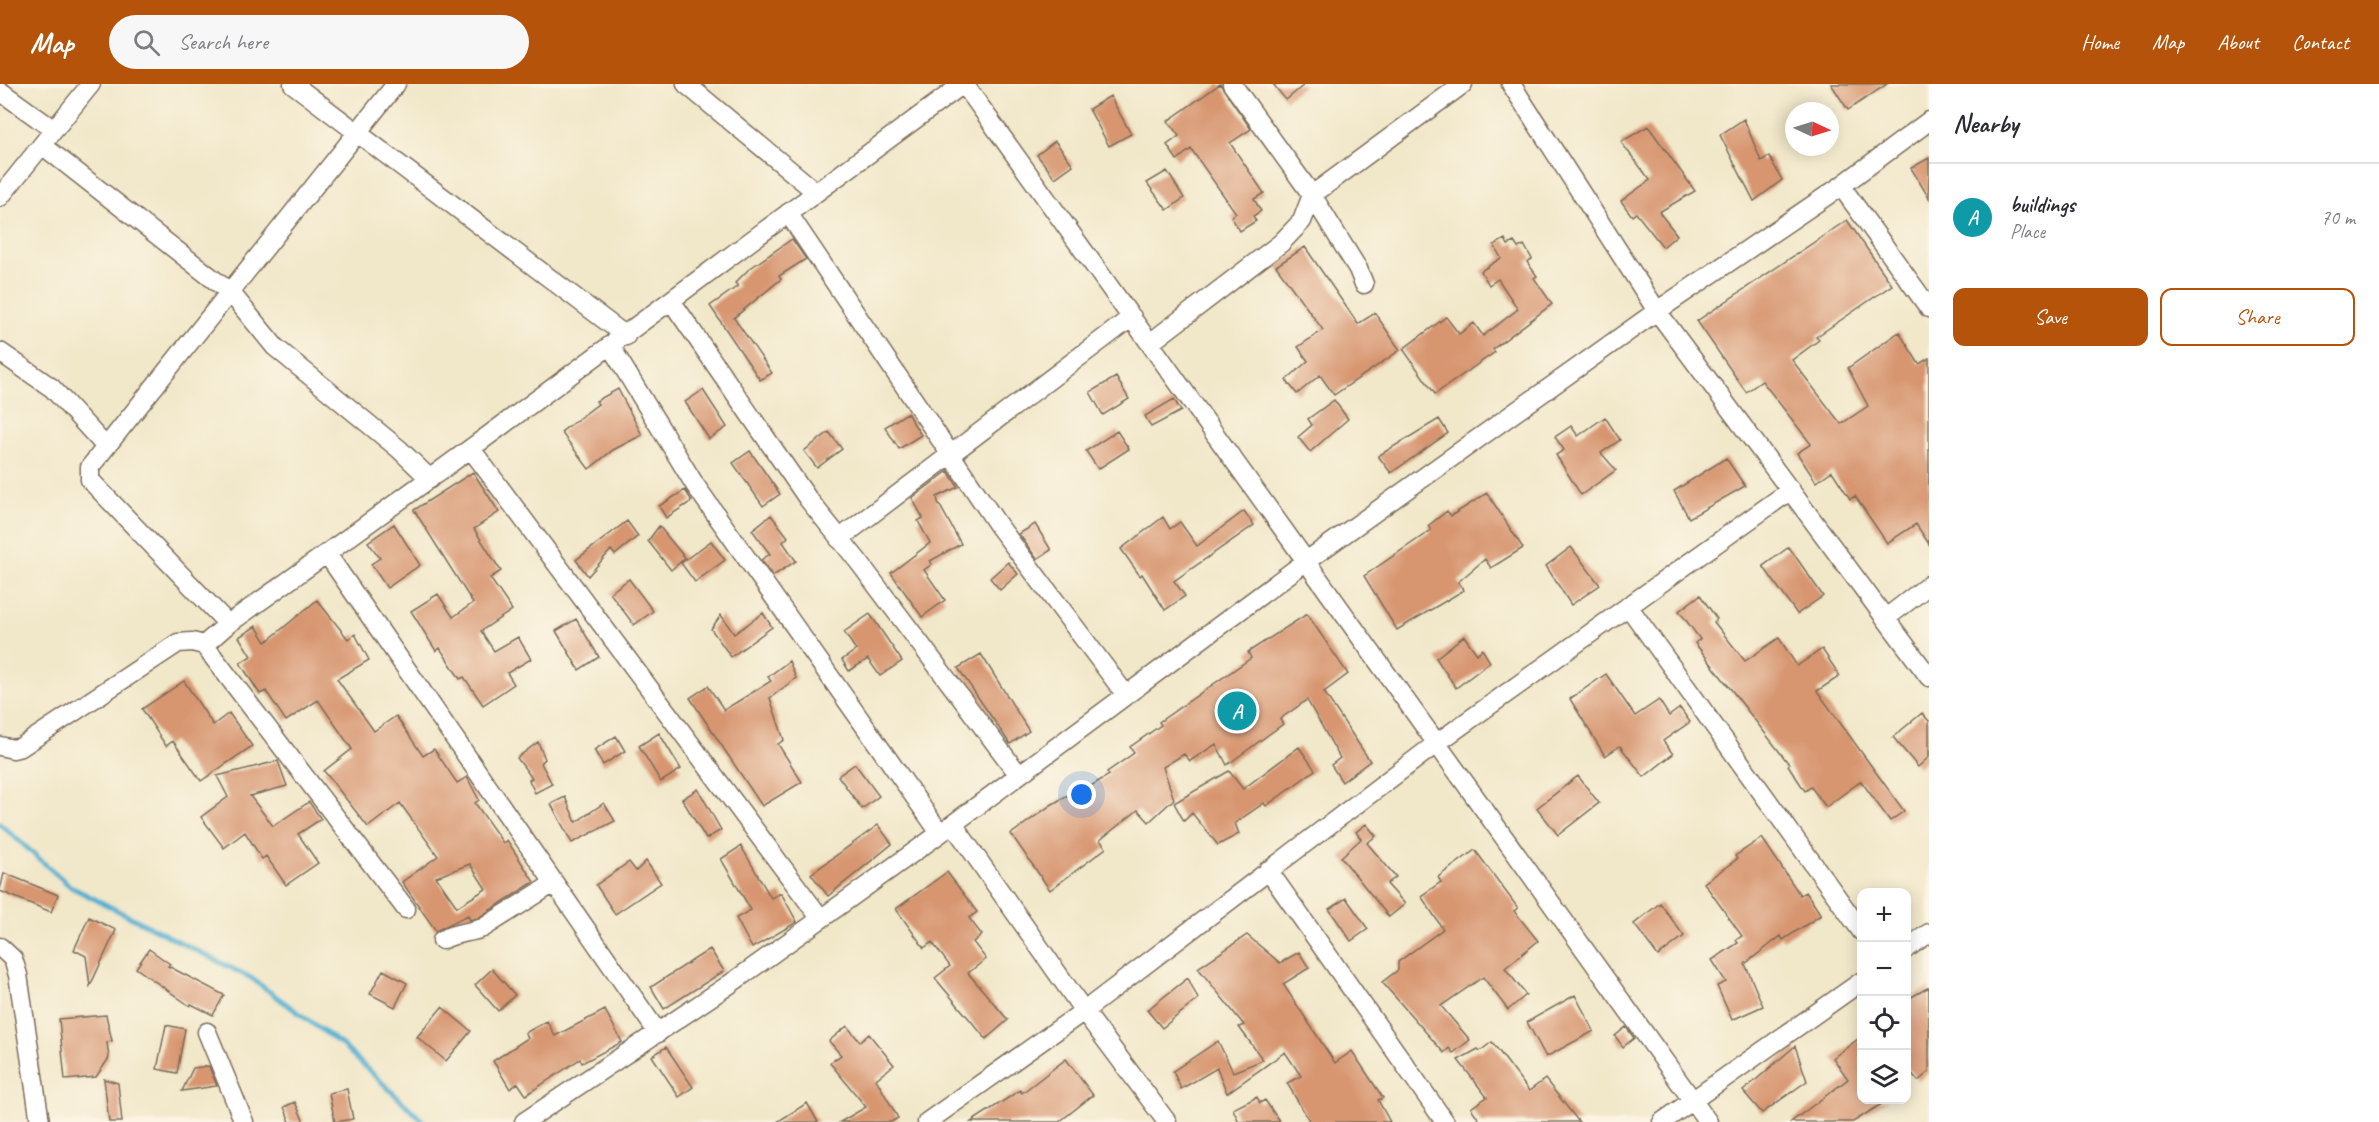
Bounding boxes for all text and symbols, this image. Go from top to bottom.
search box [109,15,529,69]
text: Map [30,25,73,60]
icon: search [130,26,163,59]
text: Search here [178,28,268,56]
text: Home [2081,29,2119,55]
text: Map [2152,29,2184,55]
text: About [2217,29,2259,55]
text: Contact [2292,29,2349,55]
north arrow [1785,102,1839,156]
text: Nearby [1953,107,2018,140]
text: buildings [2010,191,2075,219]
text: A [1967,205,1978,230]
text: 70 m [2321,205,2355,230]
text: Place [2010,219,2045,244]
button: Save [1953,288,2148,346]
button: Share [2160,288,2355,346]
pin: A [1218,688,1256,734]
your location [1067,780,1096,809]
map controls [1857,888,1911,1104]
button: + [1857,888,1911,942]
button: − [1857,942,1911,996]
button: locate [1857,996,1911,1050]
button: layers [1857,1050,1911,1104]

